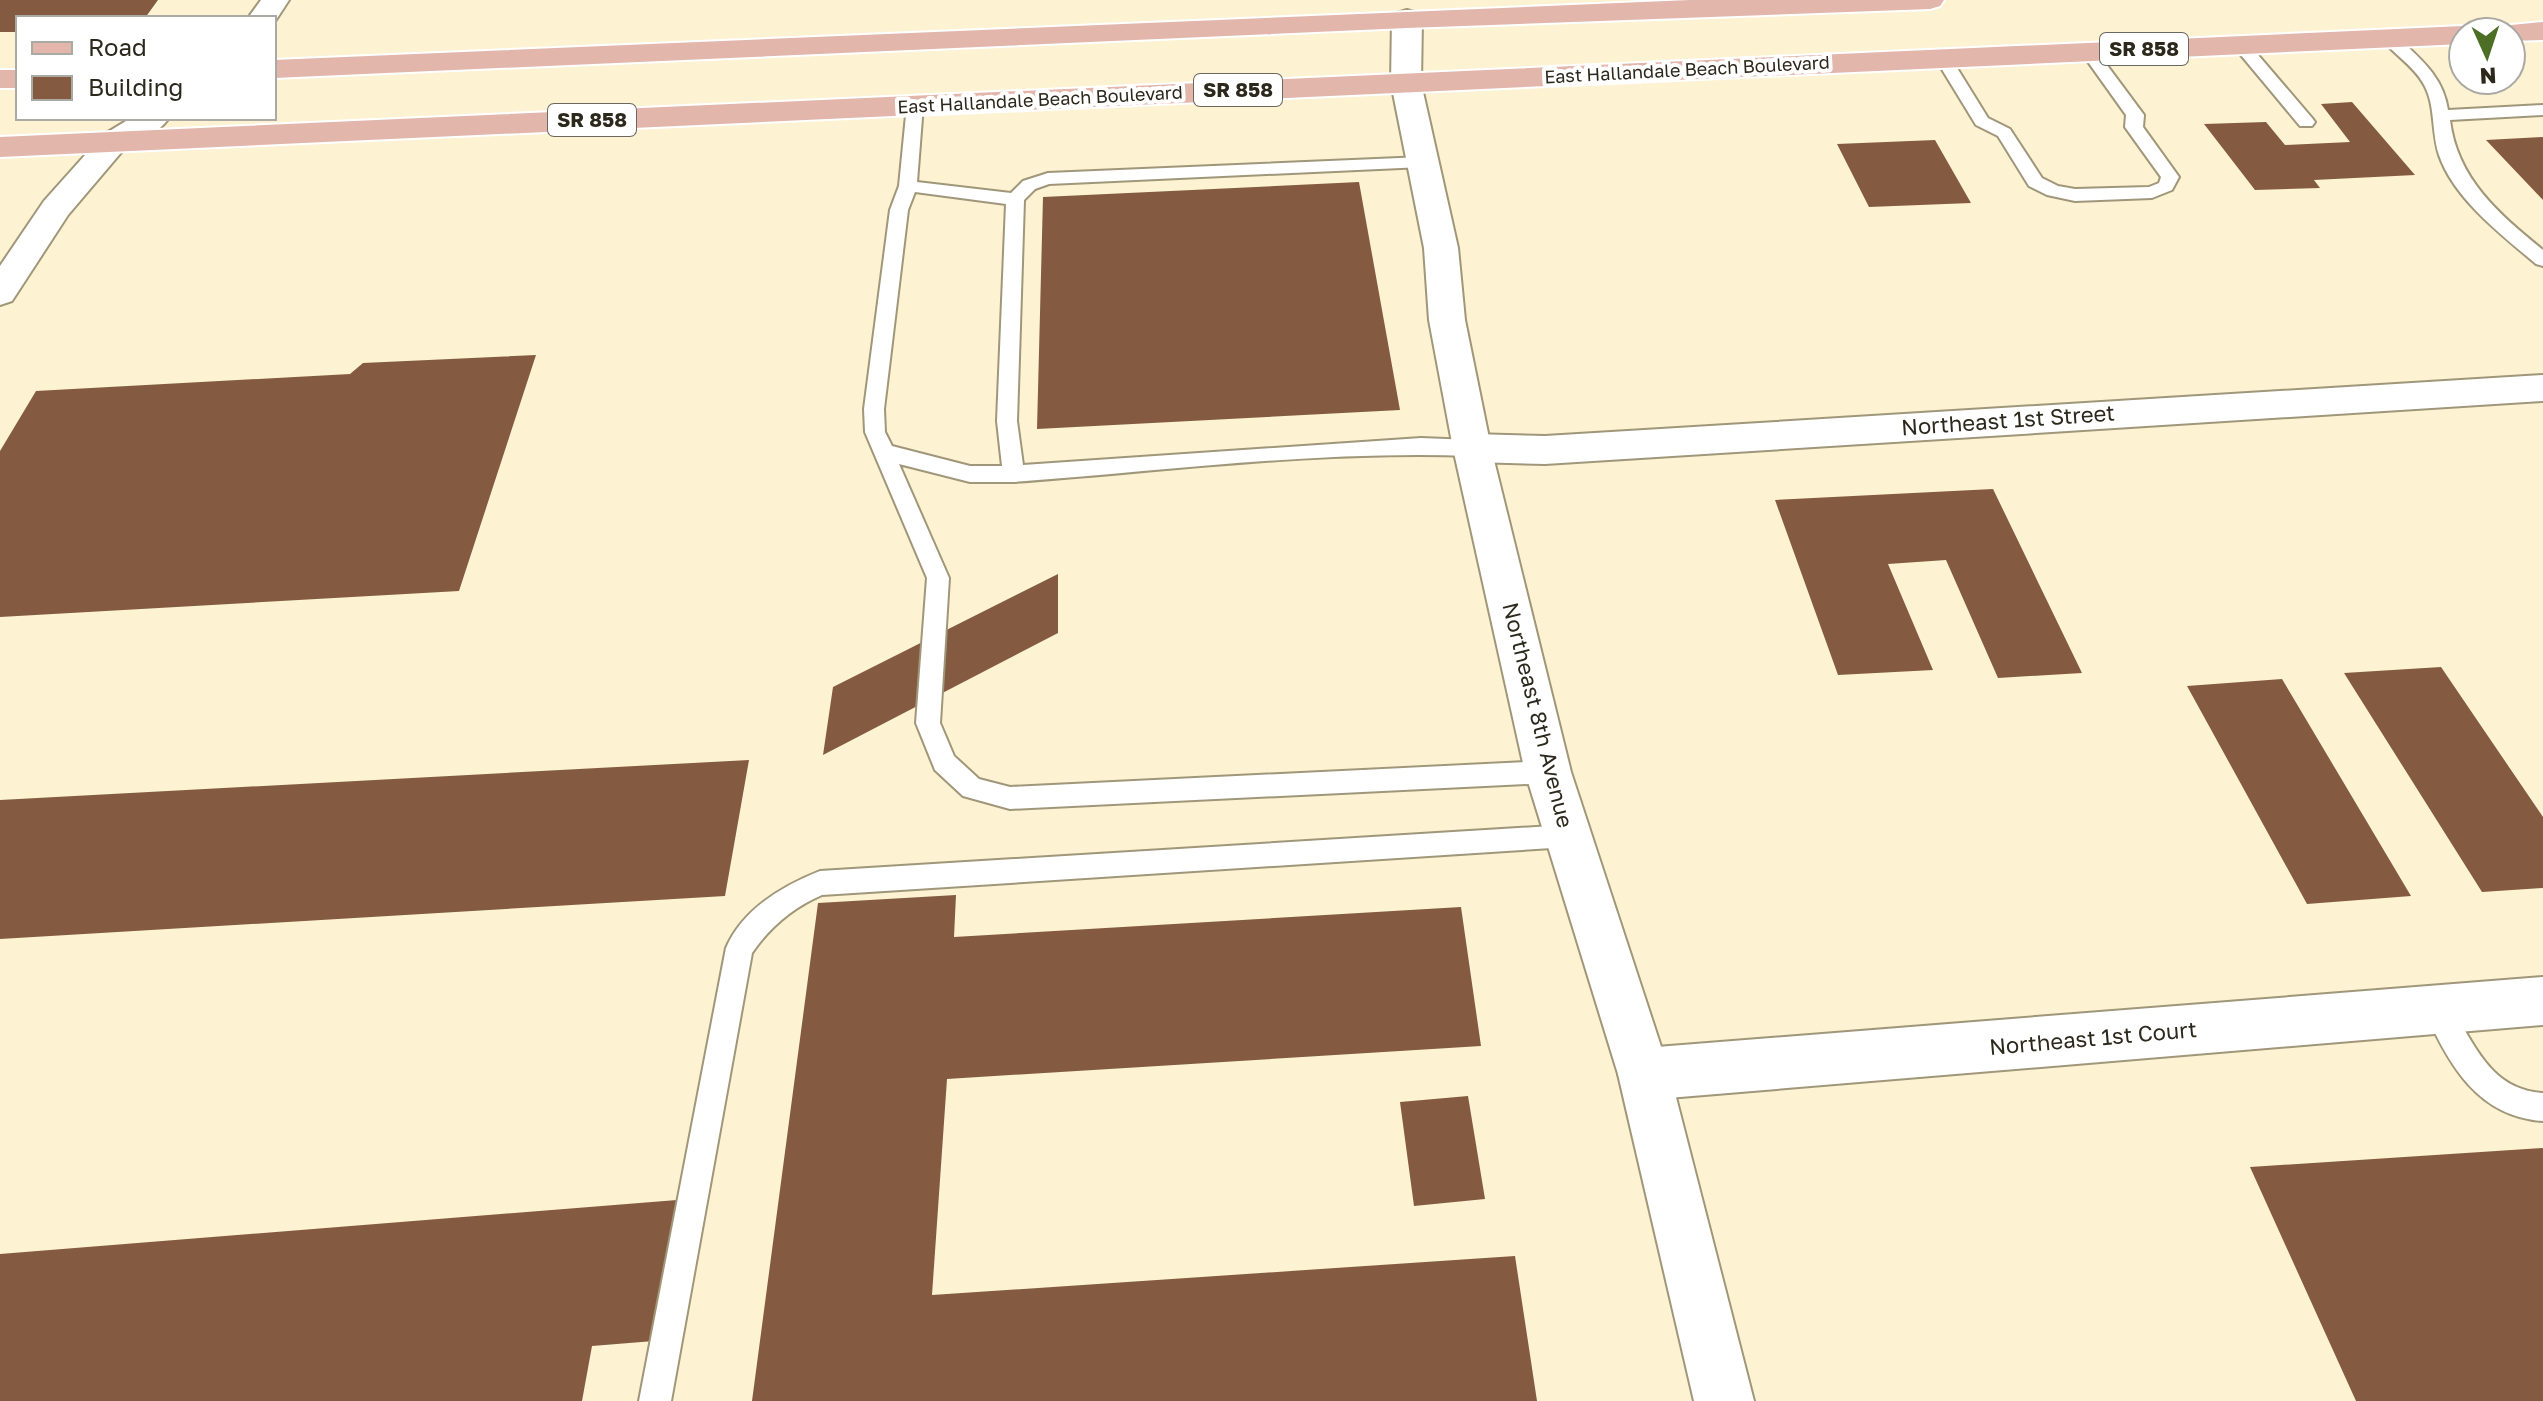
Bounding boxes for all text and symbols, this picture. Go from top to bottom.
legend [16,16,276,120]
north arrow [2447,16,2527,96]
text: Road [88,32,147,61]
road number: SR 858 [2100,33,2188,65]
street label: East Hallandale Beach Boulevard [1544,51,1830,87]
text: N [2479,63,2497,90]
text: Building [88,72,183,101]
road number: SR 858 [1194,74,1282,106]
street label: East Hallandale Beach Boulevard [897,81,1183,117]
road number: SR 858 [548,104,636,136]
street label: Northeast 1st Street [1900,399,2116,440]
street label: Northeast 8th Avenue [1497,599,1580,830]
street label: Northeast 1st Court [1988,1015,2198,1060]

